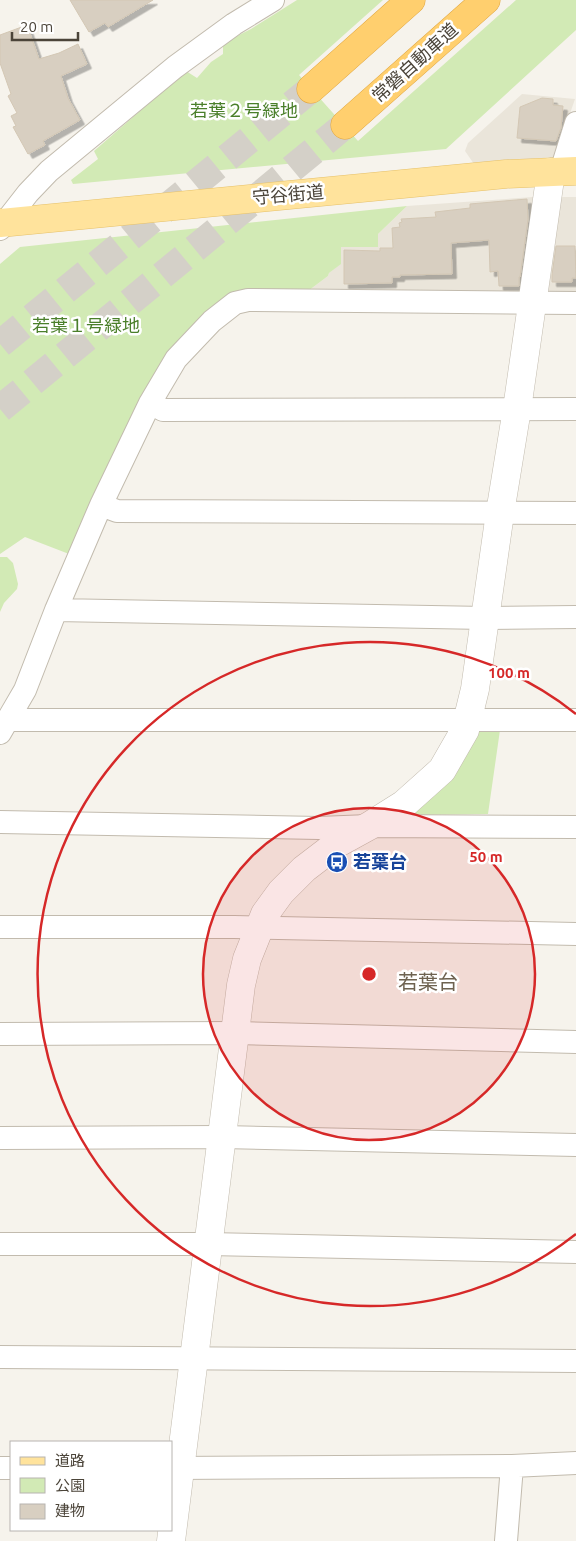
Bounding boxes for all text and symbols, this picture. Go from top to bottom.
scale bar [12,10,79,42]
text: 20 m [20,18,53,35]
street label: 常磐自動車道 [368,19,461,106]
park label: 若葉２号緑地 [190,100,298,120]
street label: 守谷街道 [251,181,325,207]
park label: 若葉１号緑地 [32,315,140,335]
text: 100 m [488,664,530,681]
text: 50 m [469,848,503,865]
bus stop icon: 若葉台 [325,850,349,874]
place label: 若葉台 [353,851,407,871]
centre of rings [360,965,378,983]
district label: 若葉台 [398,970,458,993]
legend [10,1441,172,1531]
text: 道路 [55,1452,85,1469]
text: 公園 [55,1477,85,1494]
text: 建物 [55,1502,85,1519]

